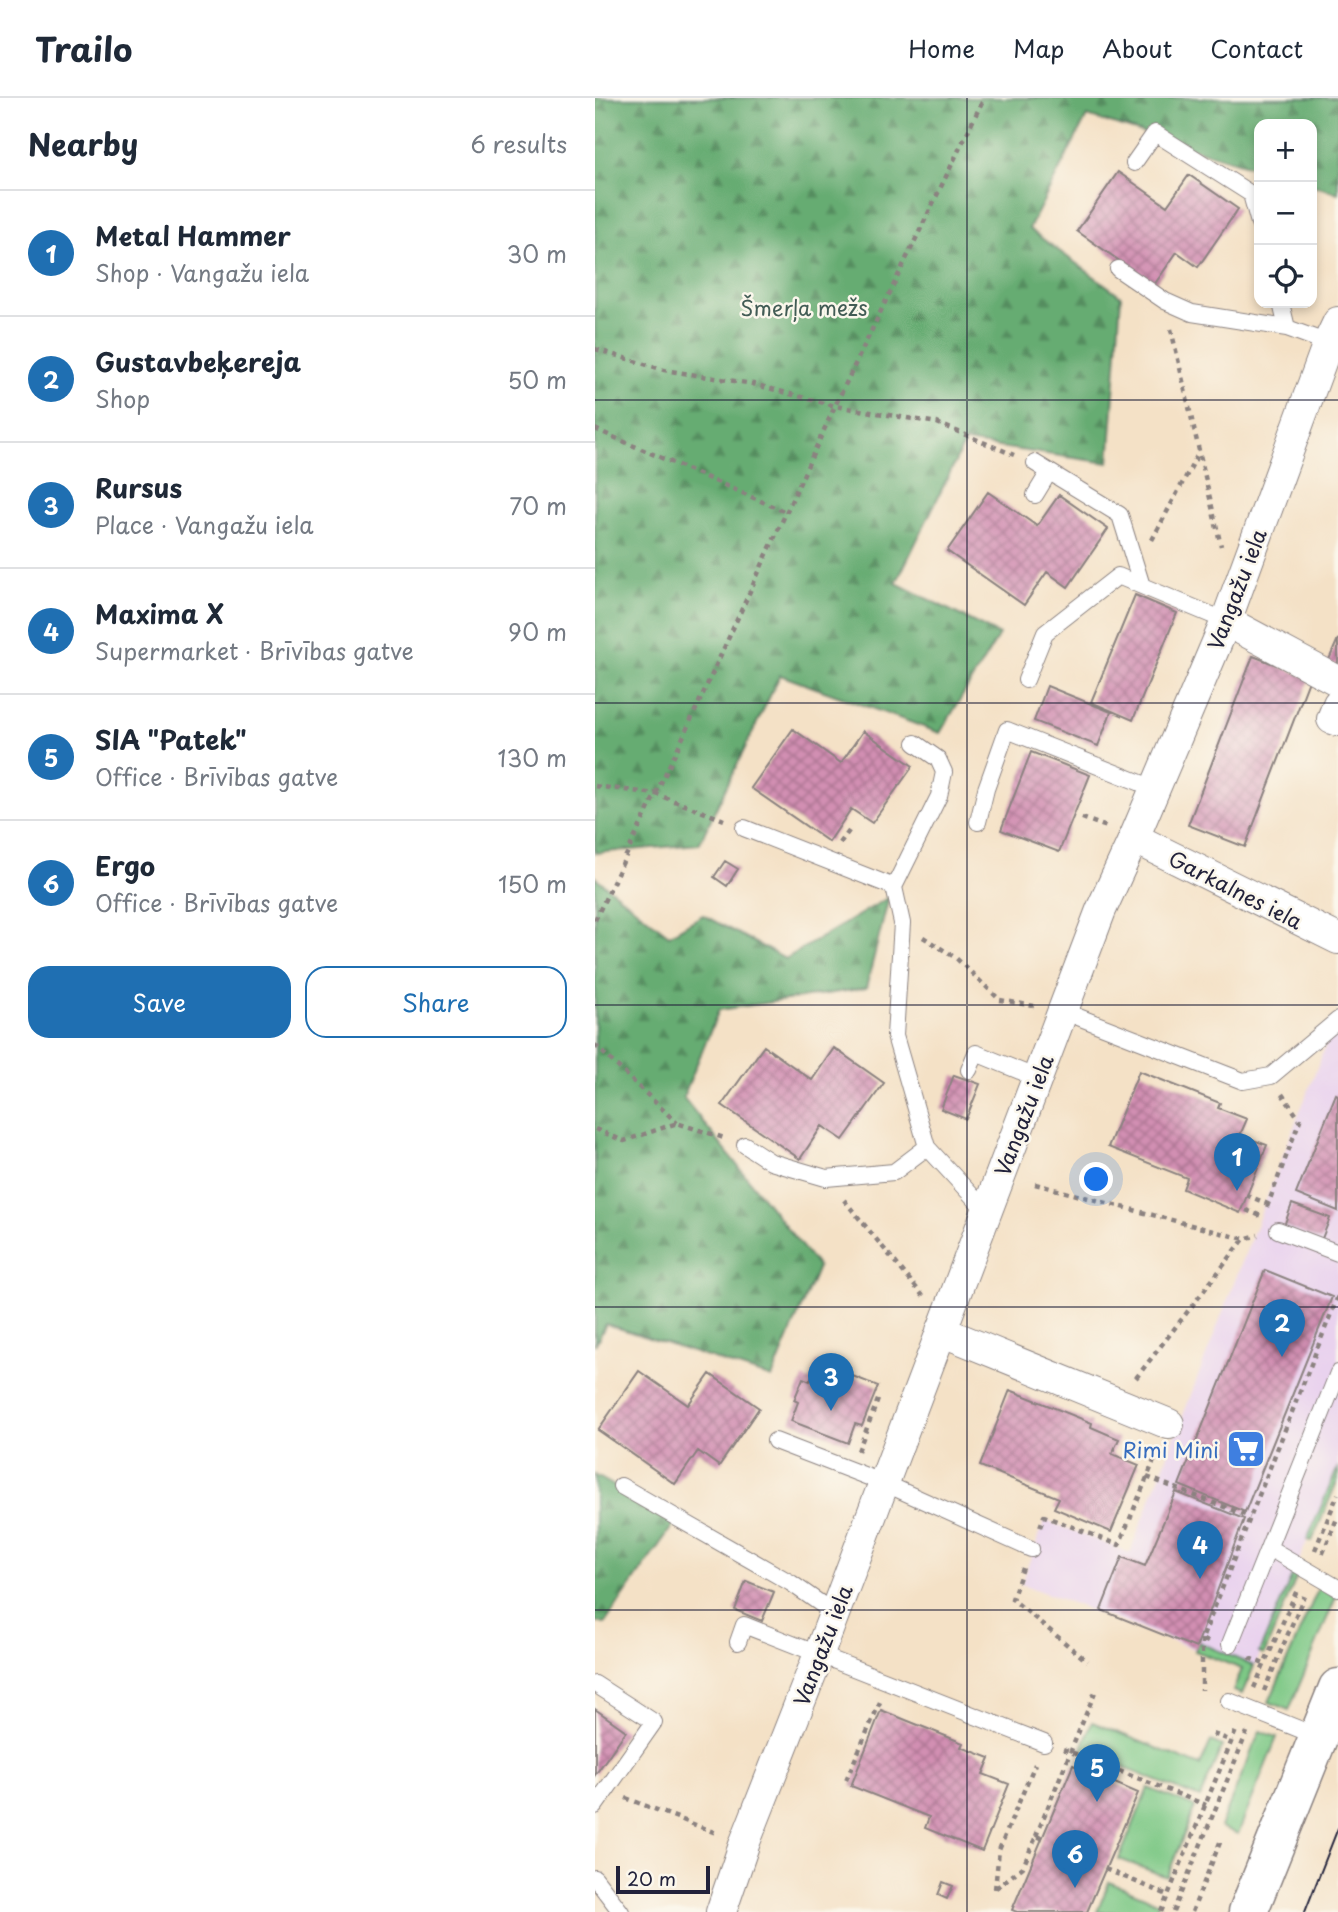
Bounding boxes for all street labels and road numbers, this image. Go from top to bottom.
street label: Vangažu iela [1198,524,1274,654]
street label: Garkalnes iela [1163,842,1309,936]
street label: Vangažu iela [985,1050,1061,1180]
street label: Vangažu iela [784,1580,860,1710]

